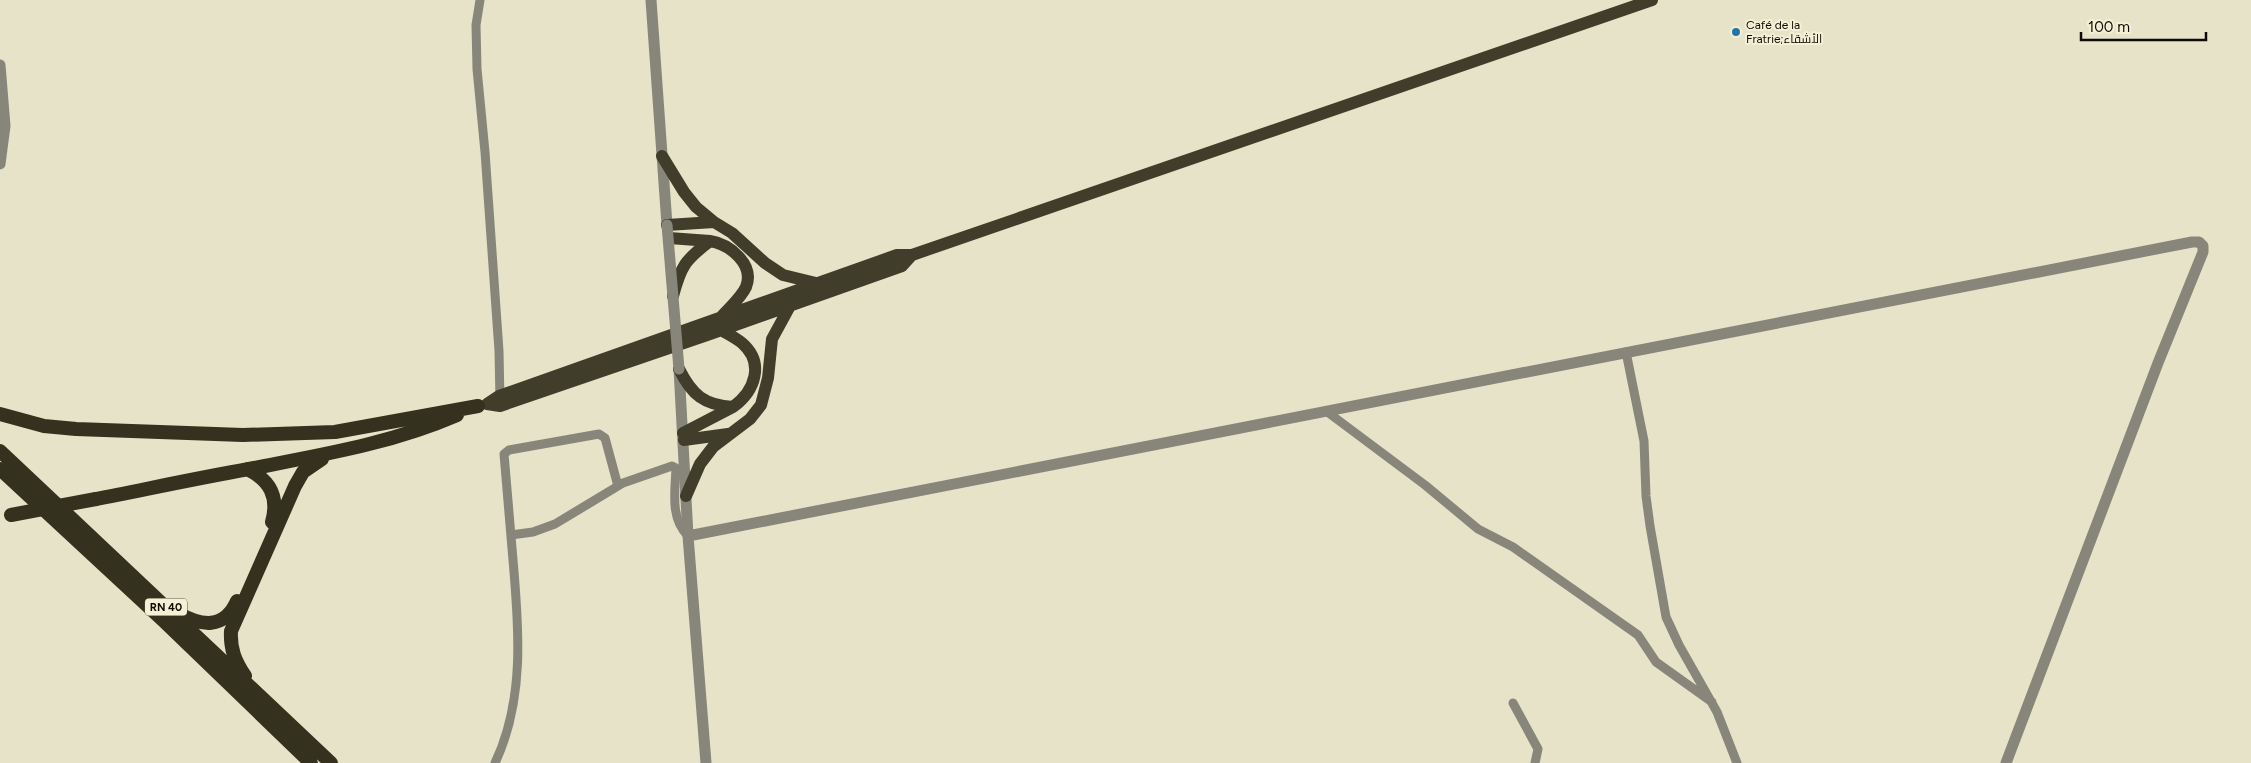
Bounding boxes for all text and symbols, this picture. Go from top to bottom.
scale bar [2081,10,2206,42]
place label: Café de la Fratrie;الأشقاء [1746,18,1822,46]
text: 100 m [2088,18,2130,36]
marker: Café de la Fratrie;الأشقاء [1730,26,1742,38]
road number: RN 40 [145,598,187,616]

